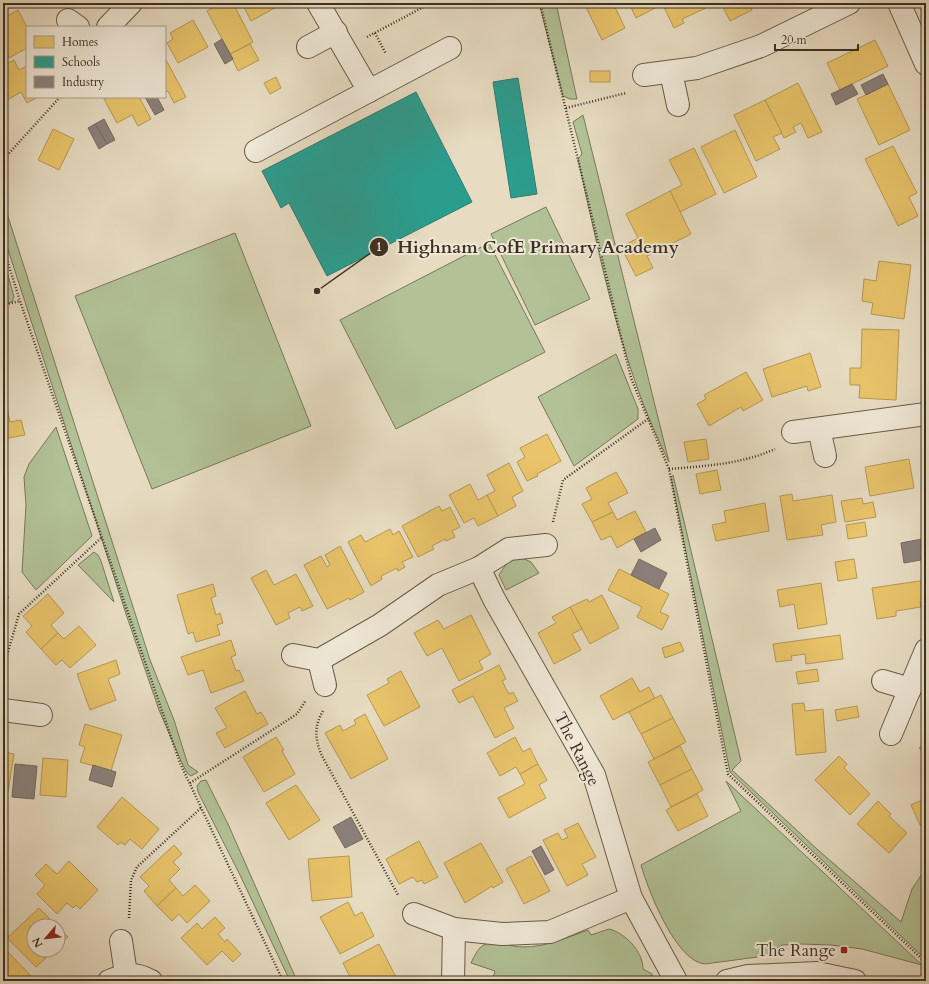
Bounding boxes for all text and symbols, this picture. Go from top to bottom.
legend [26,26,166,98]
scale bar [775,26,858,52]
text: 20 m [781,32,808,48]
text: Homes [62,34,98,50]
text: Schools [62,54,100,70]
text: Industry [62,74,105,90]
callout: Highnam CofE Primary Academy [369,232,686,262]
text: Highnam CofE Primary Academy [397,235,680,260]
text: 1 [376,239,382,255]
street label: The Range [549,708,605,790]
north arrow [26,918,66,958]
text: N [29,934,46,950]
place label: The Range [756,939,836,962]
marker: The Range [839,945,849,955]

